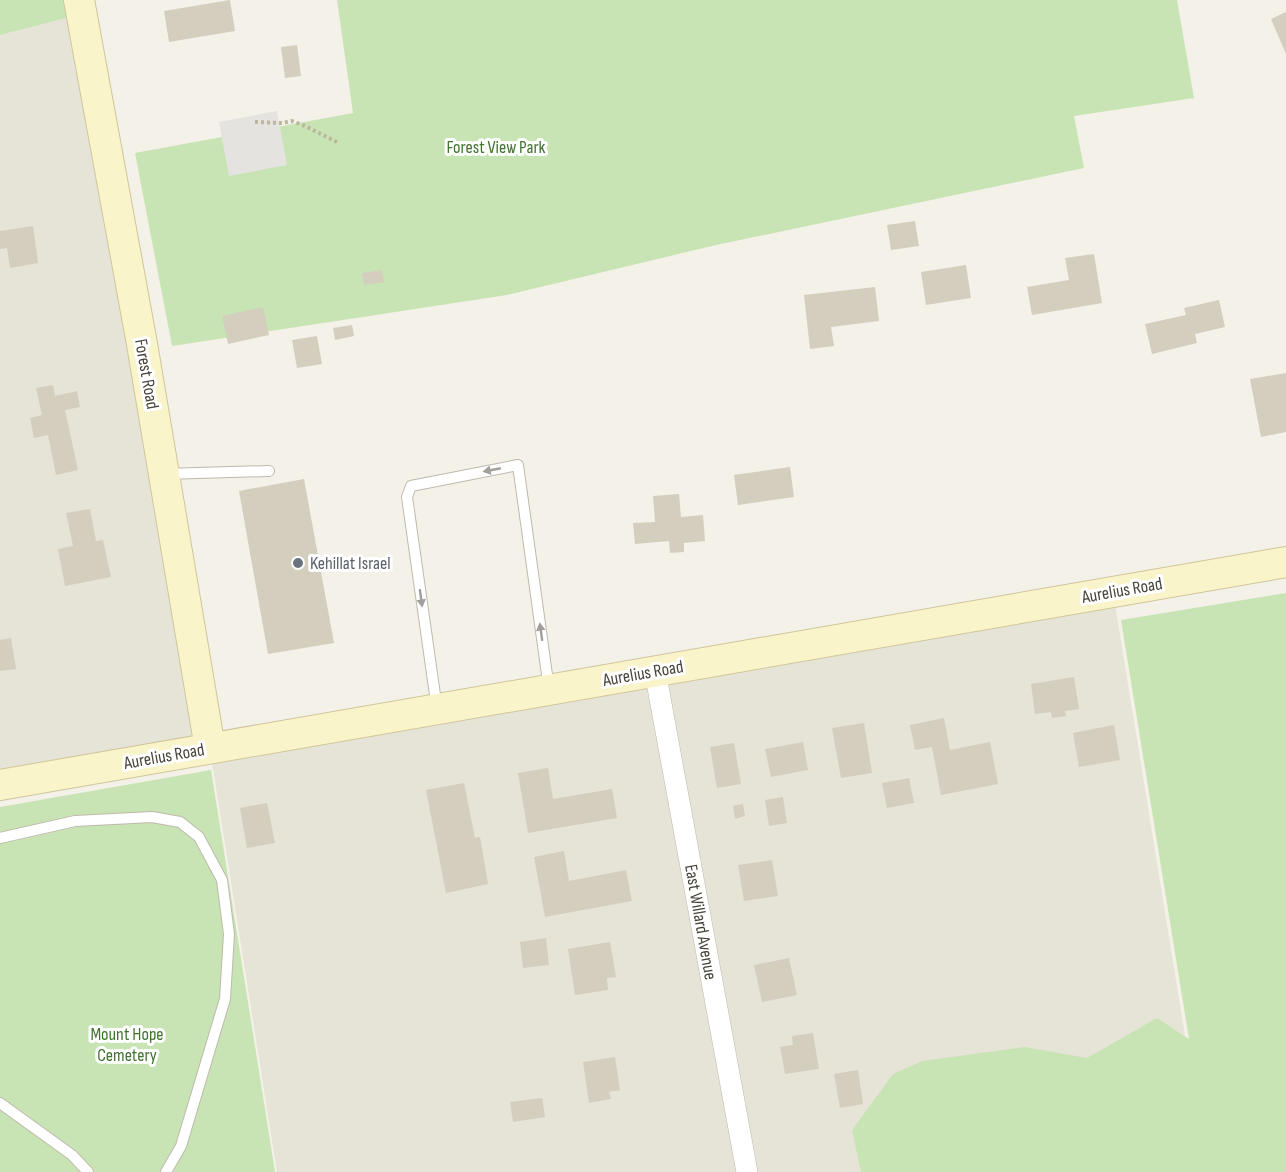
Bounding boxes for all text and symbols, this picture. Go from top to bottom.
park label: Forest View Park [447,137,546,158]
street label: Forest Road [130,337,163,411]
one-way arrow [482,466,501,475]
place label: Kehillat Israel [310,553,391,574]
marker: Kehillat Israel [291,556,305,570]
street label: Aurelius Road [1079,573,1164,608]
one-way arrow [417,588,426,607]
one-way arrow [536,622,545,641]
street label: Aurelius Road [600,656,685,691]
street label: Aurelius Road [121,739,206,774]
street label: East Willard Avenue [680,863,721,981]
park label: Mount Hope Cemetery [90,1024,164,1066]

